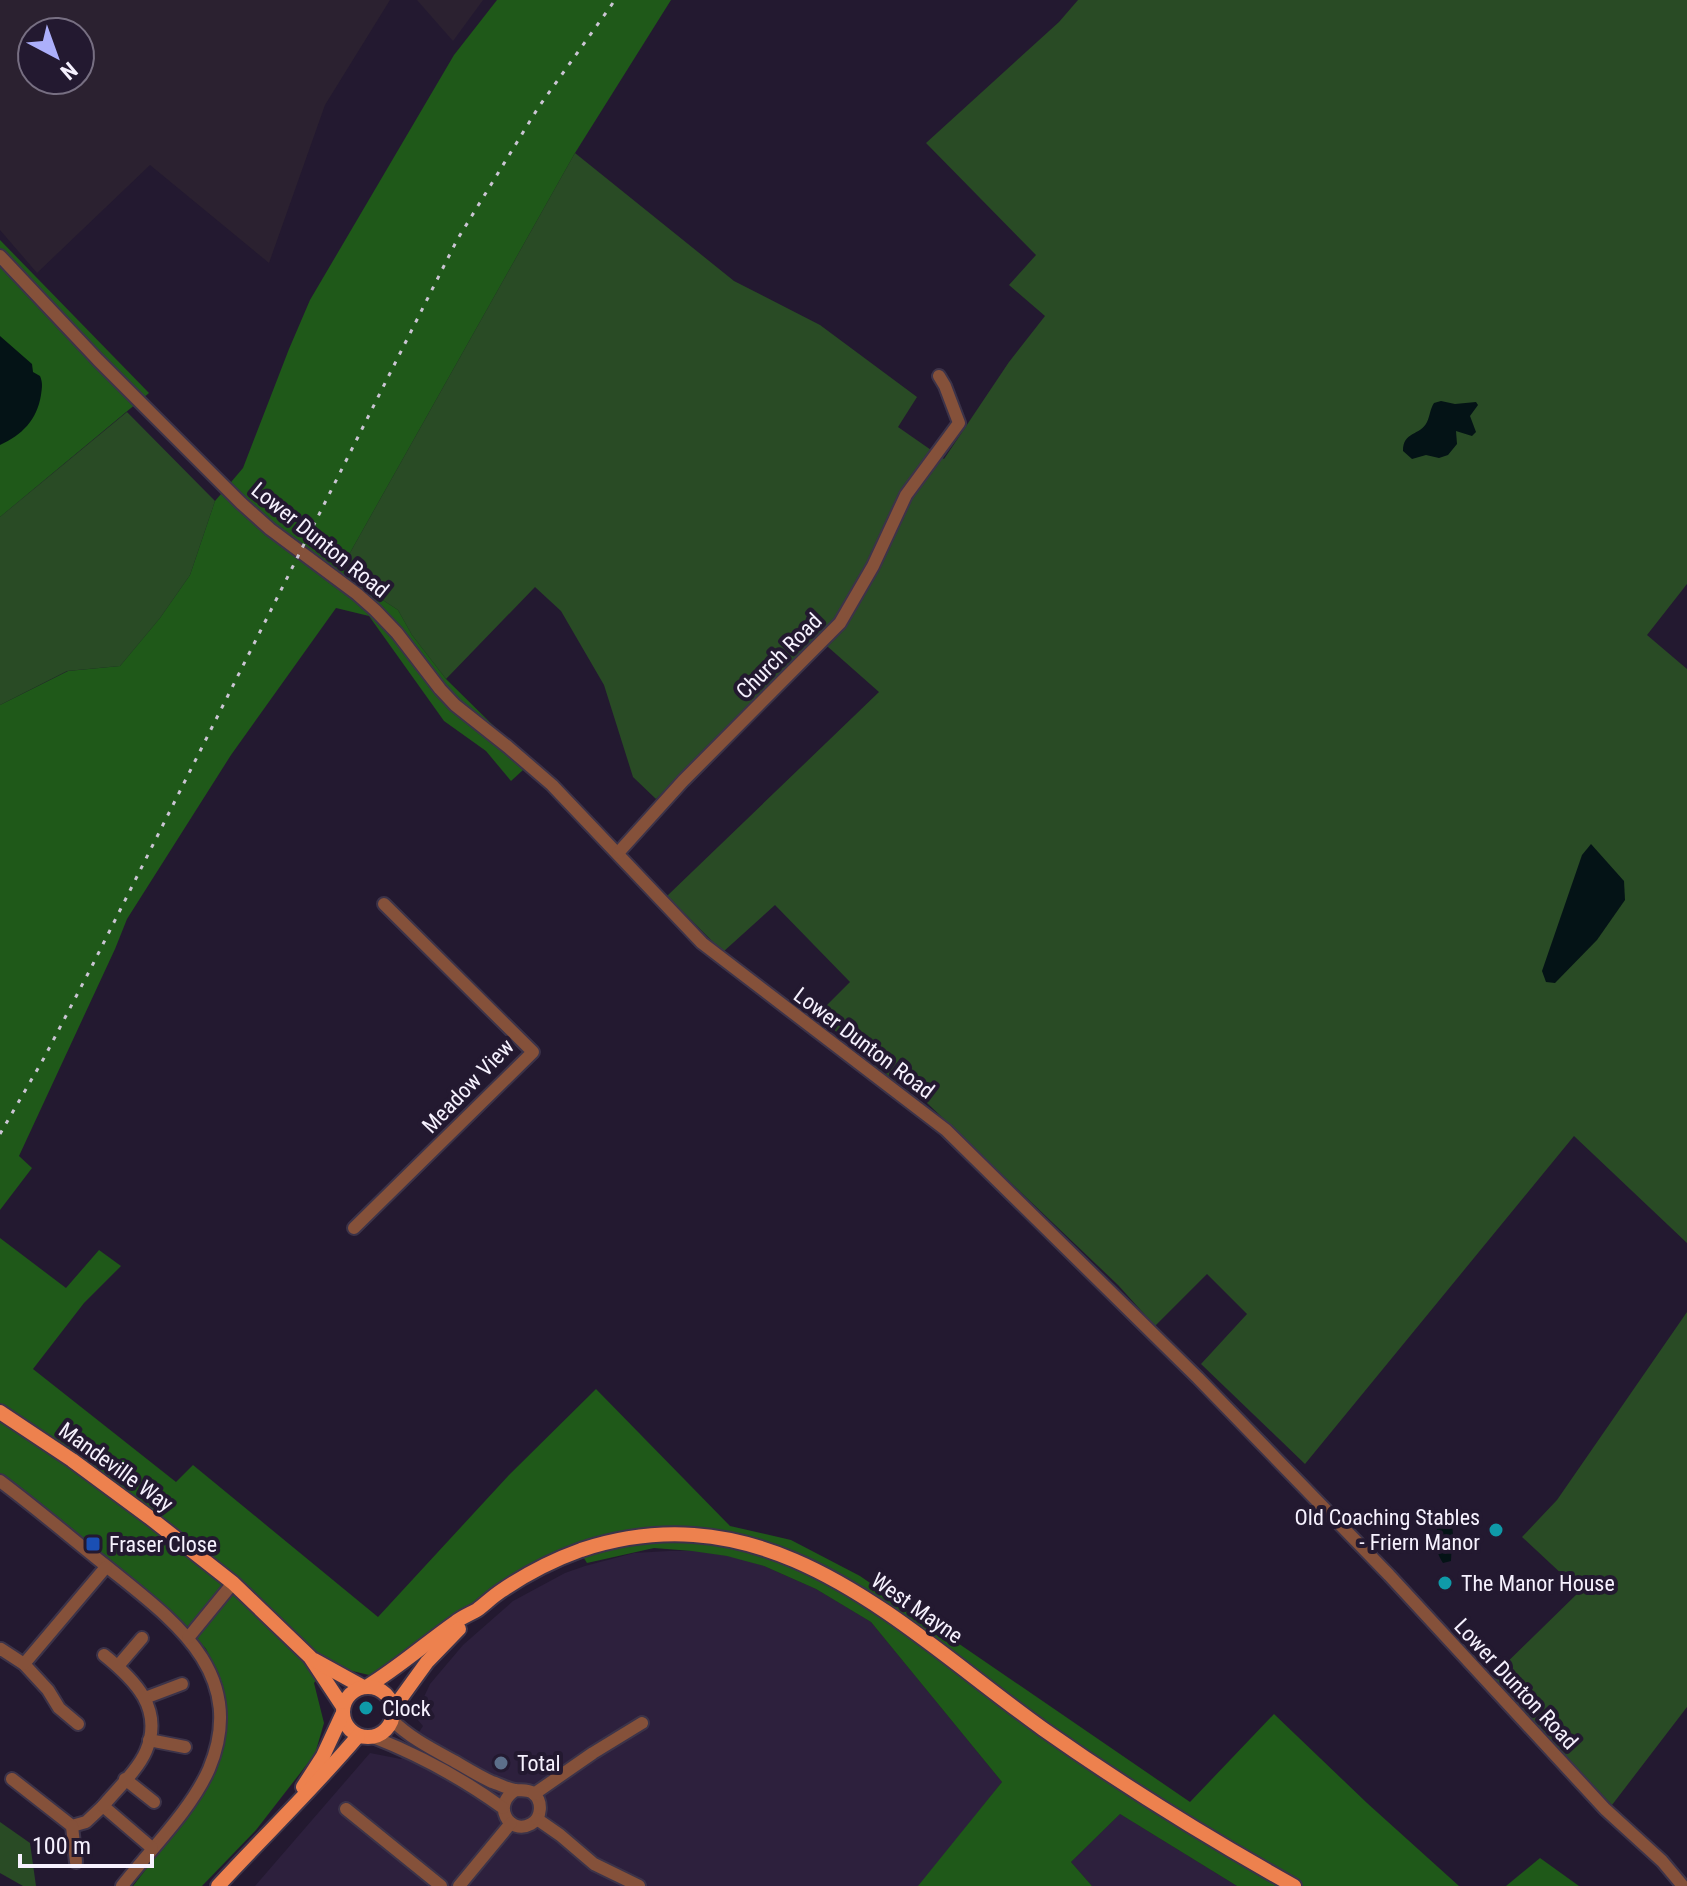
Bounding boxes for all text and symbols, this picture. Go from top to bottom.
north arrow [16,16,96,96]
text: N [56,57,82,85]
street label: Lower Dunton Road [246,477,394,603]
street label: Church Road [731,608,827,704]
street label: Lower Dunton Road [789,982,939,1104]
street label: Meadow View [417,1034,519,1138]
street label: Mandeville Way [54,1417,178,1517]
place label: Old Coaching Stables - Friern Manor [1295,1505,1480,1555]
marker: Old Coaching Stables - Friern Manor [1487,1521,1505,1539]
place label: Fraser Close [109,1532,217,1557]
marker: Fraser Close [84,1535,102,1553]
street label: West Mayne [867,1568,967,1648]
place label: The Manor House [1461,1571,1615,1596]
marker: The Manor House [1436,1574,1454,1592]
street label: Lower Dunton Road [1449,1614,1583,1754]
place label: Clock [382,1696,431,1721]
marker: Clock [357,1699,375,1717]
place label: Total [517,1751,561,1776]
marker: Total [492,1754,510,1772]
scale bar [20,1818,152,1868]
text: 100 m [32,1832,91,1860]

